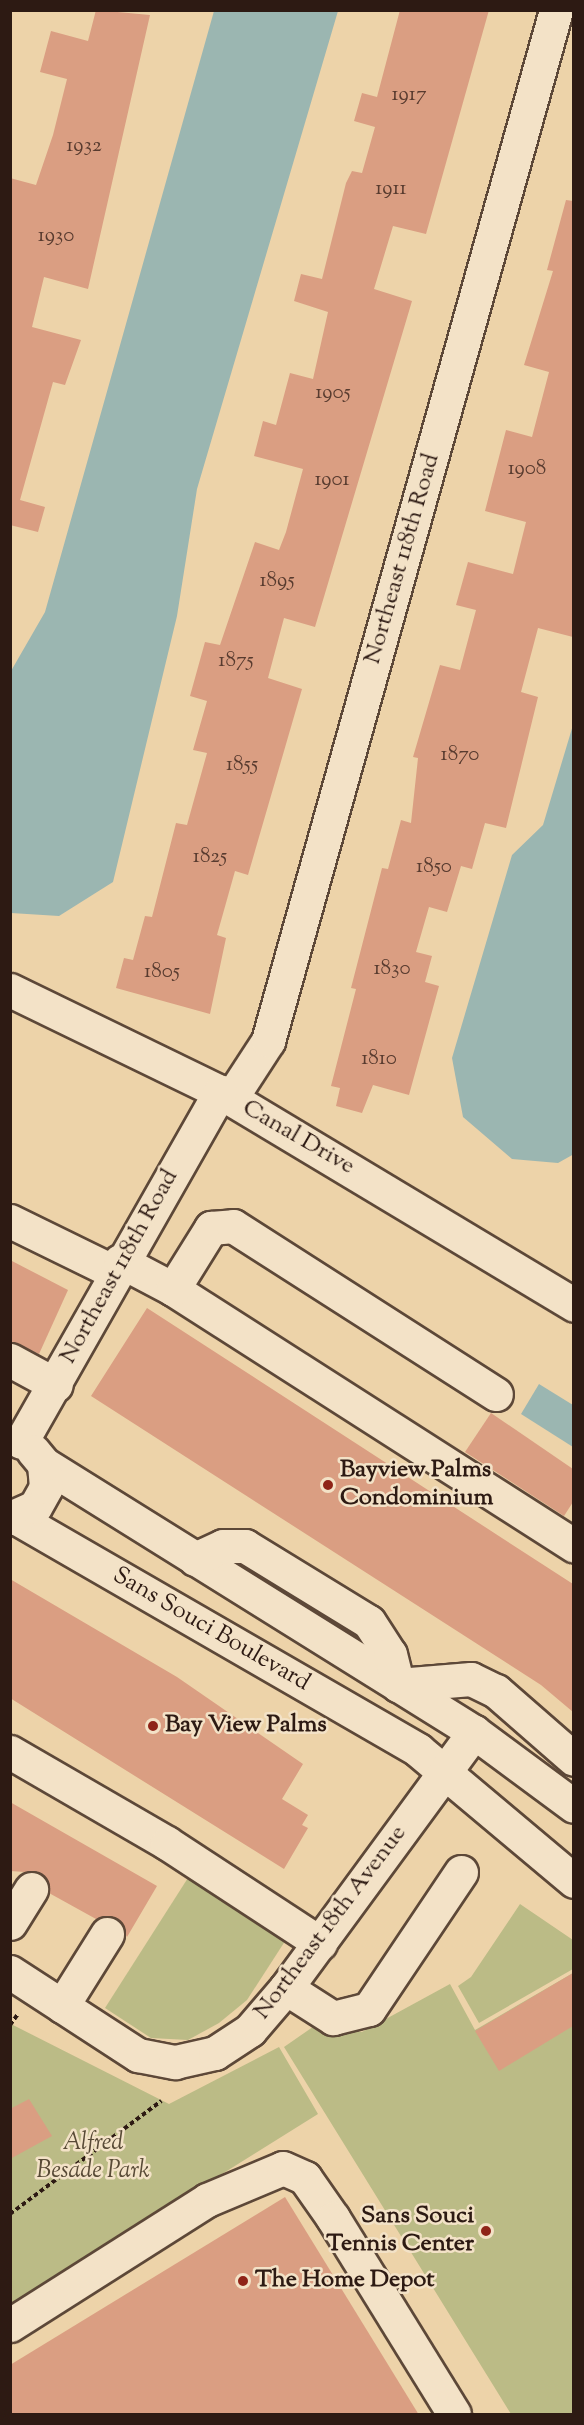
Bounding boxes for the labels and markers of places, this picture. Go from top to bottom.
place label: Bayview Palms Condominium [340,1457,493,1513]
marker: Bayview Palms Condominium [321,1478,335,1492]
place label: Bay View Palms [165,1712,327,1740]
marker: Bay View Palms [146,1719,160,1733]
place label: Sans Souci Tennis Center [326,2203,474,2259]
marker: Sans Souci Tennis Center [479,2224,493,2238]
place label: The Home Depot [255,2267,435,2295]
marker: The Home Depot [236,2274,250,2288]

